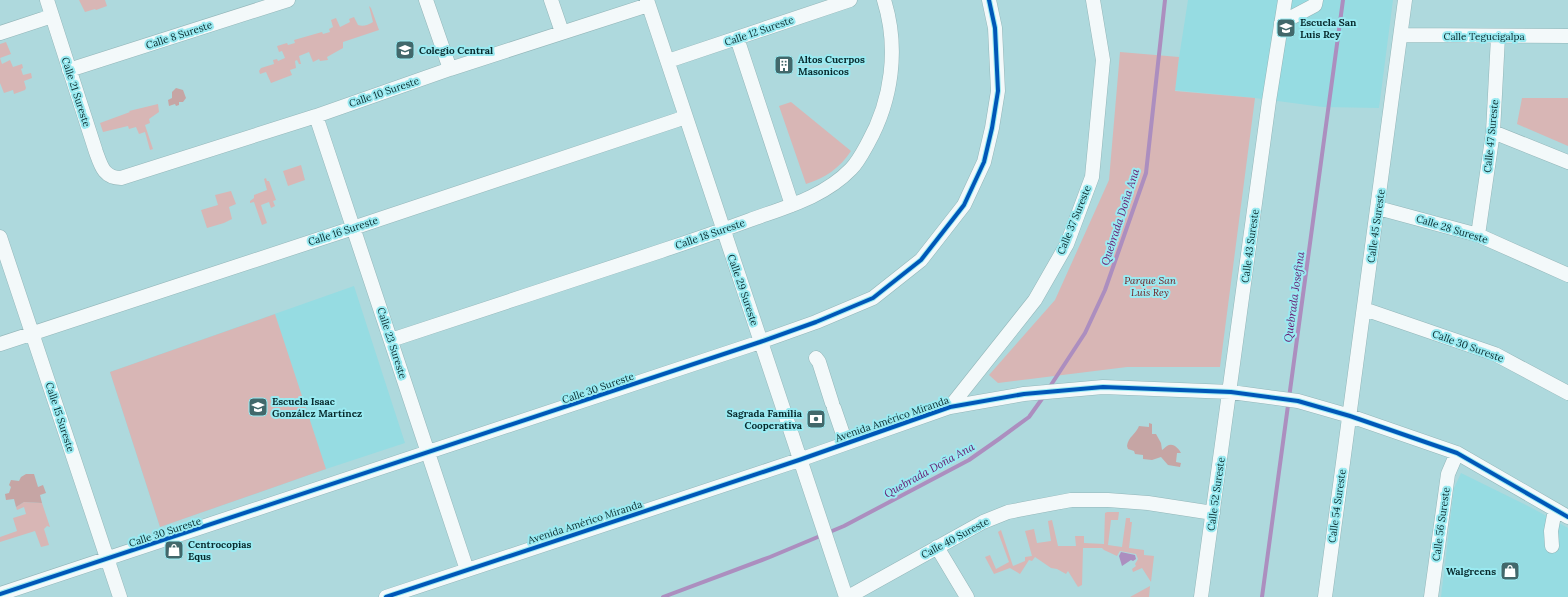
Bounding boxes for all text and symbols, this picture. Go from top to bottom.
street label: Calle 12 Sureste [723,13,796,49]
place label: Escuela San Luis Rey [1300,16,1357,41]
school or university icon: Escuela San Luis Rey [1275,17,1297,39]
street label: Calle 8 Sureste [144,18,214,52]
street label: Calle Tegucigalpa [1443,30,1525,43]
school or university icon: Colegio Central [394,39,416,61]
place label: Colegio Central [419,44,493,57]
place label: Altos Cuerpos Masonicos [798,53,865,78]
building icon: Altos Cuerpos Masonicos [773,54,795,76]
street label: Calle 21 Sureste [59,56,94,129]
street label: Calle 10 Sureste [347,74,421,110]
street label: Calle 47 Sureste [1481,98,1501,173]
water label: Quebrada Doña Ana [1098,166,1143,267]
street label: Calle 37 Sureste [1054,183,1094,256]
street label: Calle 45 Sureste [1364,188,1388,264]
street label: Calle 43 Sureste [1238,208,1262,284]
street label: Calle 28 Sureste [1414,212,1490,246]
street label: Calle 16 Sureste [306,213,380,248]
street label: Calle 18 Sureste [674,216,747,252]
water label: Quebrada Josefina [1281,250,1307,343]
street label: Calle 29 Sureste [725,253,761,328]
park label: Parque San Luis Rey [1124,274,1177,299]
street label: Calle 23 Sureste [374,306,410,381]
street label: Calle 30 Sureste [1430,327,1506,365]
street label: Calle 30 Sureste [560,369,636,406]
street label: Calle 15 Sureste [43,380,78,454]
street label: Avenida Américo Miranda [833,393,951,445]
place label: Escuela Isaac González Martínez [272,395,362,420]
school or university icon: Escuela Isaac González Martínez [247,396,269,418]
place label: Sagrada Familia Cooperativa [727,407,803,432]
bank icon: Sagrada Familia Cooperativa [805,408,827,430]
water label: Quebrada Doña Ana [881,439,977,501]
street label: Calle 52 Sureste [1204,456,1228,532]
street label: Calle 54 Sureste [1325,468,1349,544]
street label: Calle 56 Sureste [1429,486,1453,562]
street label: Avenida Américo Miranda [525,497,644,547]
street label: Calle 30 Sureste [127,514,203,550]
street label: Calle 40 Sureste [919,514,992,561]
place label: Centrocopias Equs [188,538,251,563]
shop icon: Centrocopias Equs [163,539,185,561]
shop icon: Walgreens [1499,560,1521,582]
place label: Walgreens [1446,565,1496,578]

